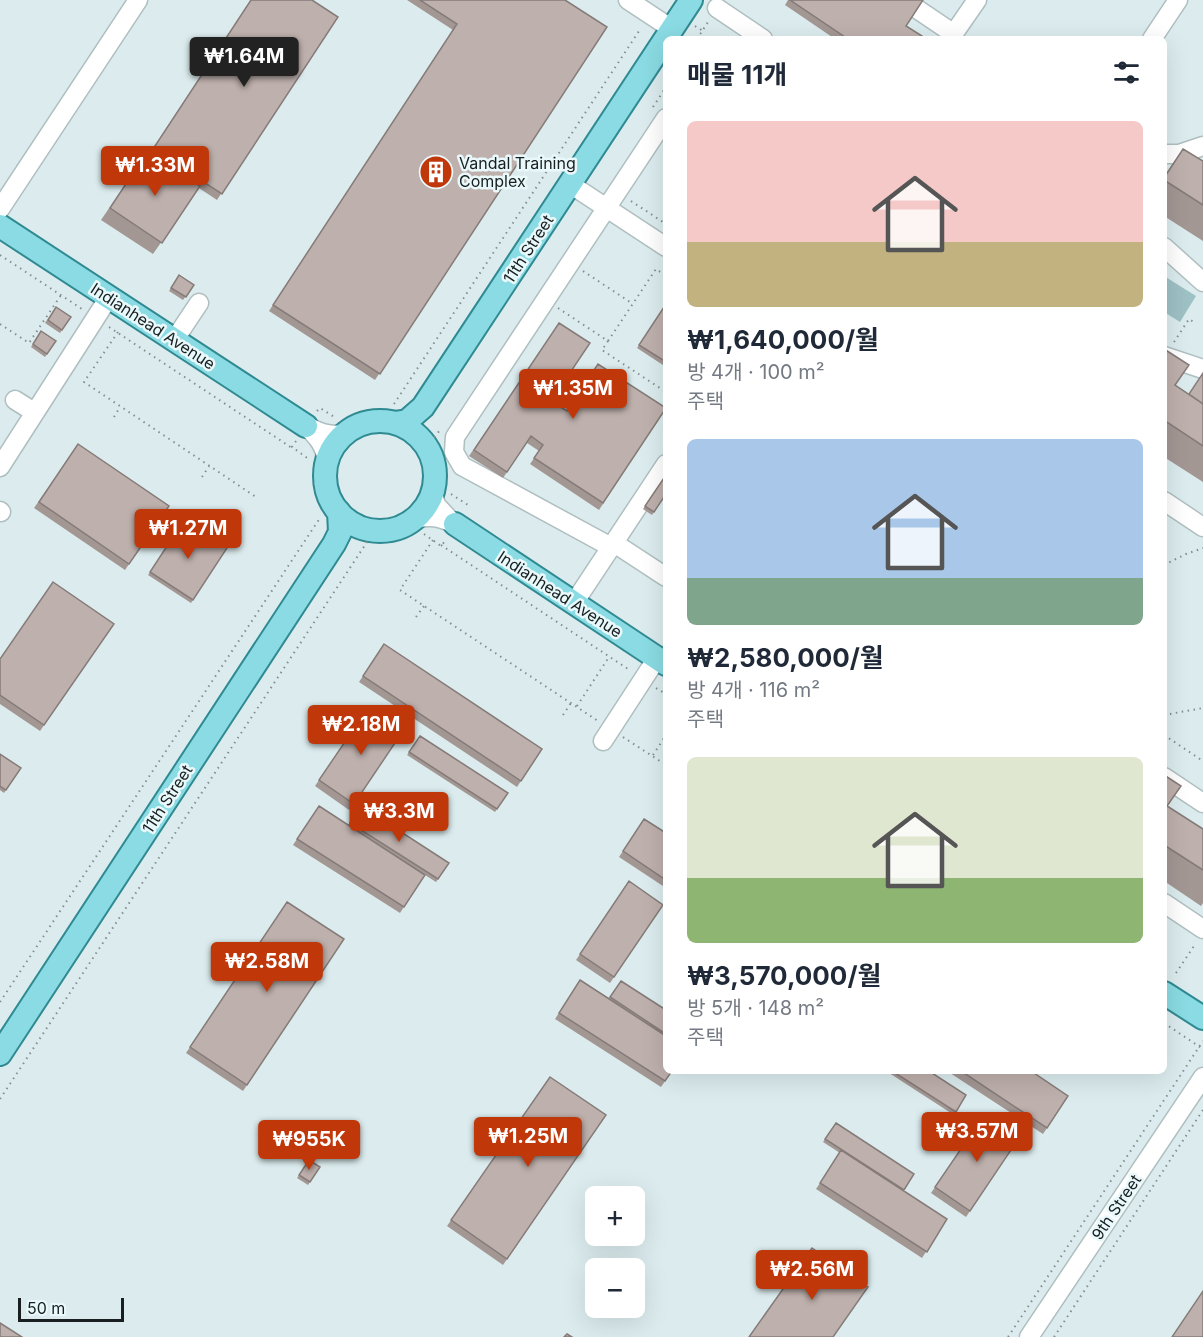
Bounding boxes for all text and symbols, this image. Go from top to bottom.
pin: ₩1.64M [195,37,293,88]
text: ₩1.64M [204,44,284,68]
icon: filters [1110,56,1143,89]
text: 매물 11개 [687,59,787,90]
pin: ₩1.33M [106,146,204,197]
text: ₩1.33M [115,153,195,177]
place label: Vandal Training Complex [459,153,576,191]
building icon: Vandal Training Complex [418,154,454,190]
icon: home [861,160,969,268]
street label: 11th Street [498,211,558,287]
street label: Indianhead Avenue [87,278,219,374]
text: ₩1,640,000/월 [687,324,879,355]
text: 방 4개 · 100 m² [687,360,825,384]
pin: ₩1.35M [524,369,622,420]
text: ₩1.35M [533,376,613,400]
text: 주택 [687,389,724,413]
icon: home [861,478,969,586]
pin: ₩1.27M [139,509,237,560]
text: ₩1.27M [149,516,227,540]
street label: Indianhead Avenue [494,546,626,642]
text: ₩2,580,000/월 [687,642,884,673]
text: 방 4개 · 116 m² [687,678,820,702]
pin: ₩2.18M [312,705,410,756]
text: 주택 [687,707,724,731]
text: ₩2.18M [322,712,400,736]
street label: 11th Street [137,761,197,837]
pin: ₩3.3M [357,792,441,843]
icon: home [861,796,969,904]
text: ₩3.3M [363,799,435,823]
pin: ₩2.58M [218,942,316,993]
text: ₩2.58M [225,949,309,973]
text: ₩3,570,000/월 [687,960,881,991]
text: 방 5개 · 148 m² [687,996,824,1020]
text: 주택 [687,1025,724,1049]
pin: ₩3.57M [928,1112,1026,1163]
pin: ₩1.25M [479,1117,577,1168]
text: ₩3.57M [936,1119,1018,1143]
pin: ₩955K [267,1120,351,1171]
text: ₩1.25M [488,1124,568,1148]
text: ₩955K [272,1127,346,1151]
street label: 9th Street [1087,1171,1145,1243]
map controls [585,1186,645,1318]
button: + [585,1186,645,1246]
pin: ₩2.56M [763,1250,861,1301]
text: ₩2.56M [770,1257,854,1281]
button: − [585,1258,645,1318]
scale bar [18,1295,124,1322]
text: 50 m [27,1298,65,1318]

